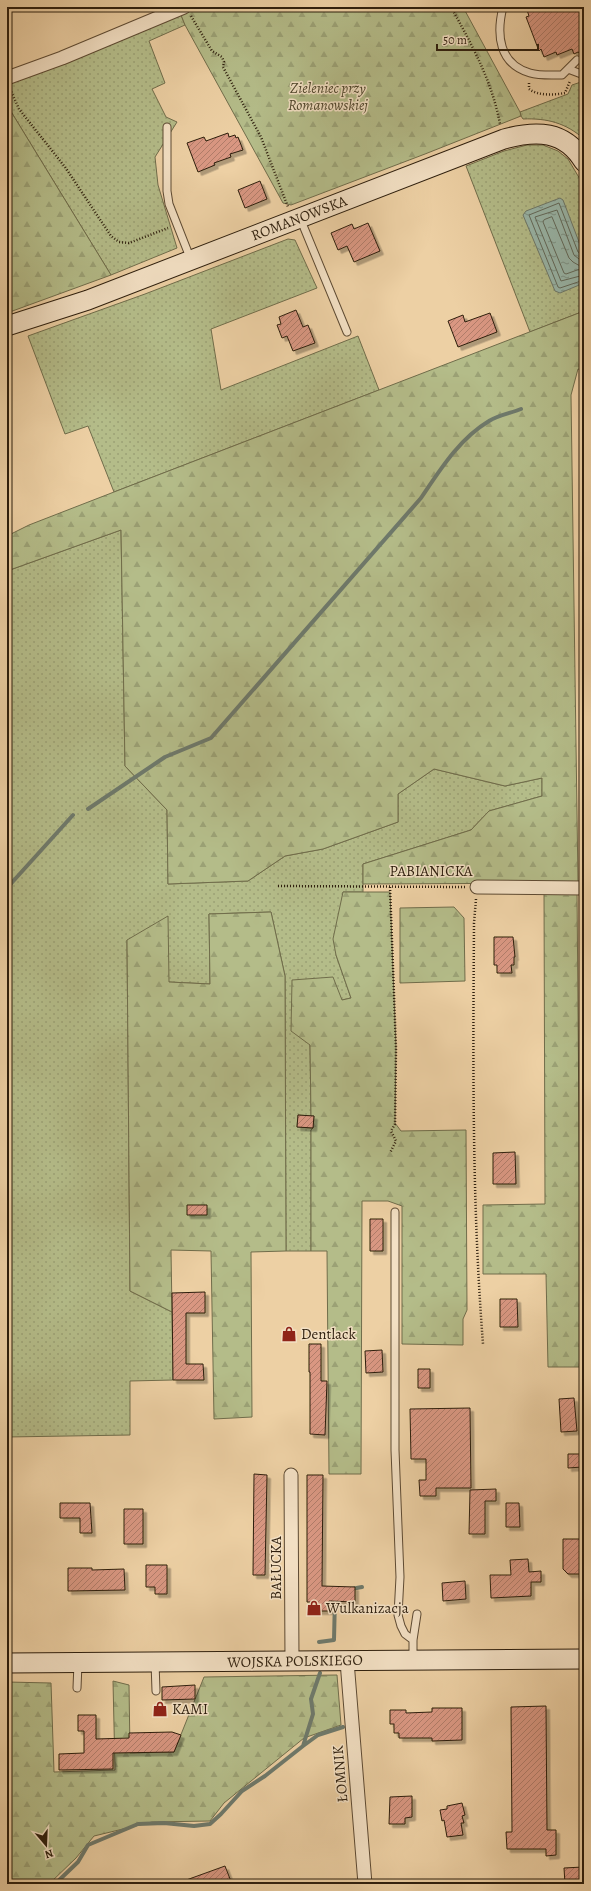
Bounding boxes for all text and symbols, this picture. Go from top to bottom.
scale bar [437,26,538,52]
text: 50 m [443,32,467,48]
park label: Zieleniec przy Romanowskiej [288,78,368,115]
street label: ROMANOWSKA [248,190,350,245]
street label: PABIANICKA [389,861,473,881]
place label: Dentlack [301,1324,356,1344]
shop icon: Dentlack [280,1325,298,1343]
street label: BAŁUCKA [266,1536,286,1600]
place label: Wulkanizacja [325,1598,409,1618]
shop icon: Wulkanizacja [305,1599,323,1617]
street label: WOJSKA POLSKIEGO [226,1650,363,1672]
place label: KAMI [172,1699,208,1719]
shop icon: KAMI [151,1700,169,1718]
street label: ŁOMNIK [328,1744,352,1803]
north arrow [26,1825,66,1865]
text: N [43,1846,55,1862]

